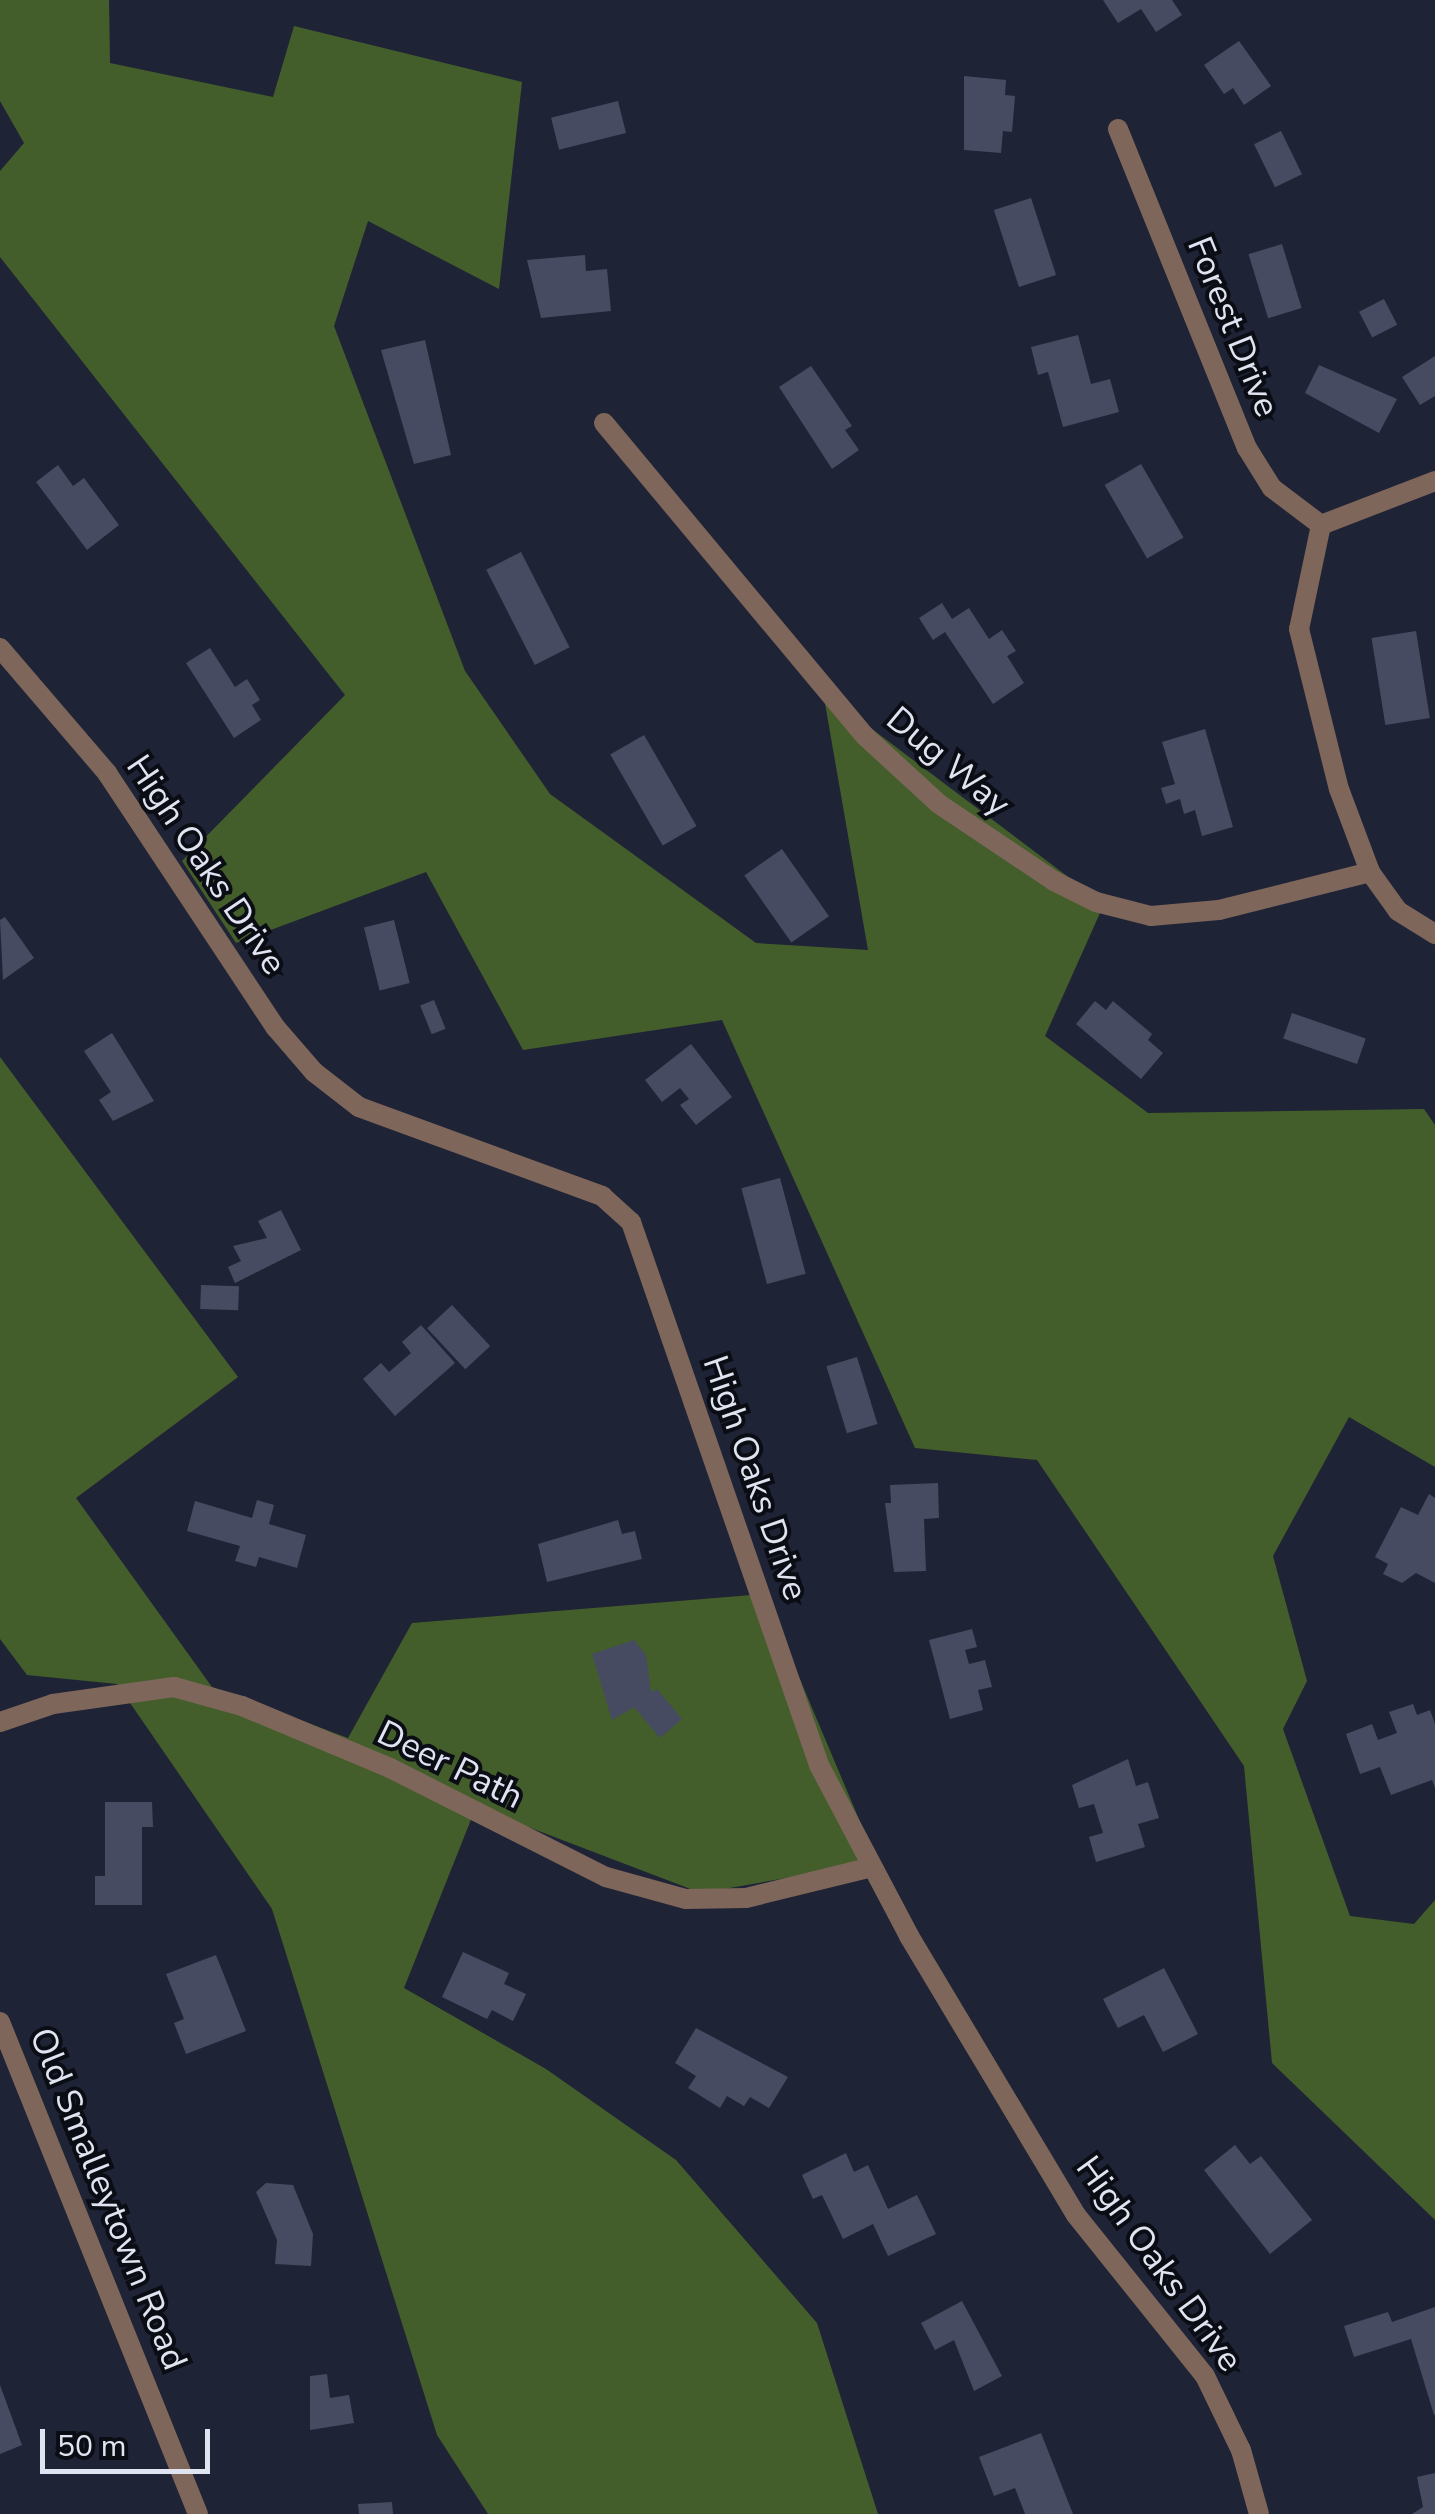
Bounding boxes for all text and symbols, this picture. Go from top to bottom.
street label: Forest Drive [1178,231,1288,423]
street label: Dug Way [878,698,1018,826]
street label: High Oaks Drive [117,747,295,983]
street label: High Oaks Drive [694,1350,816,1606]
street label: Deer Path [370,1712,530,1818]
street label: Old Smalleytown Road [20,2022,196,2376]
street label: High Oaks Drive [1067,2148,1251,2380]
scale bar [45,2409,215,2471]
text: 50 m [57,2426,126,2467]

